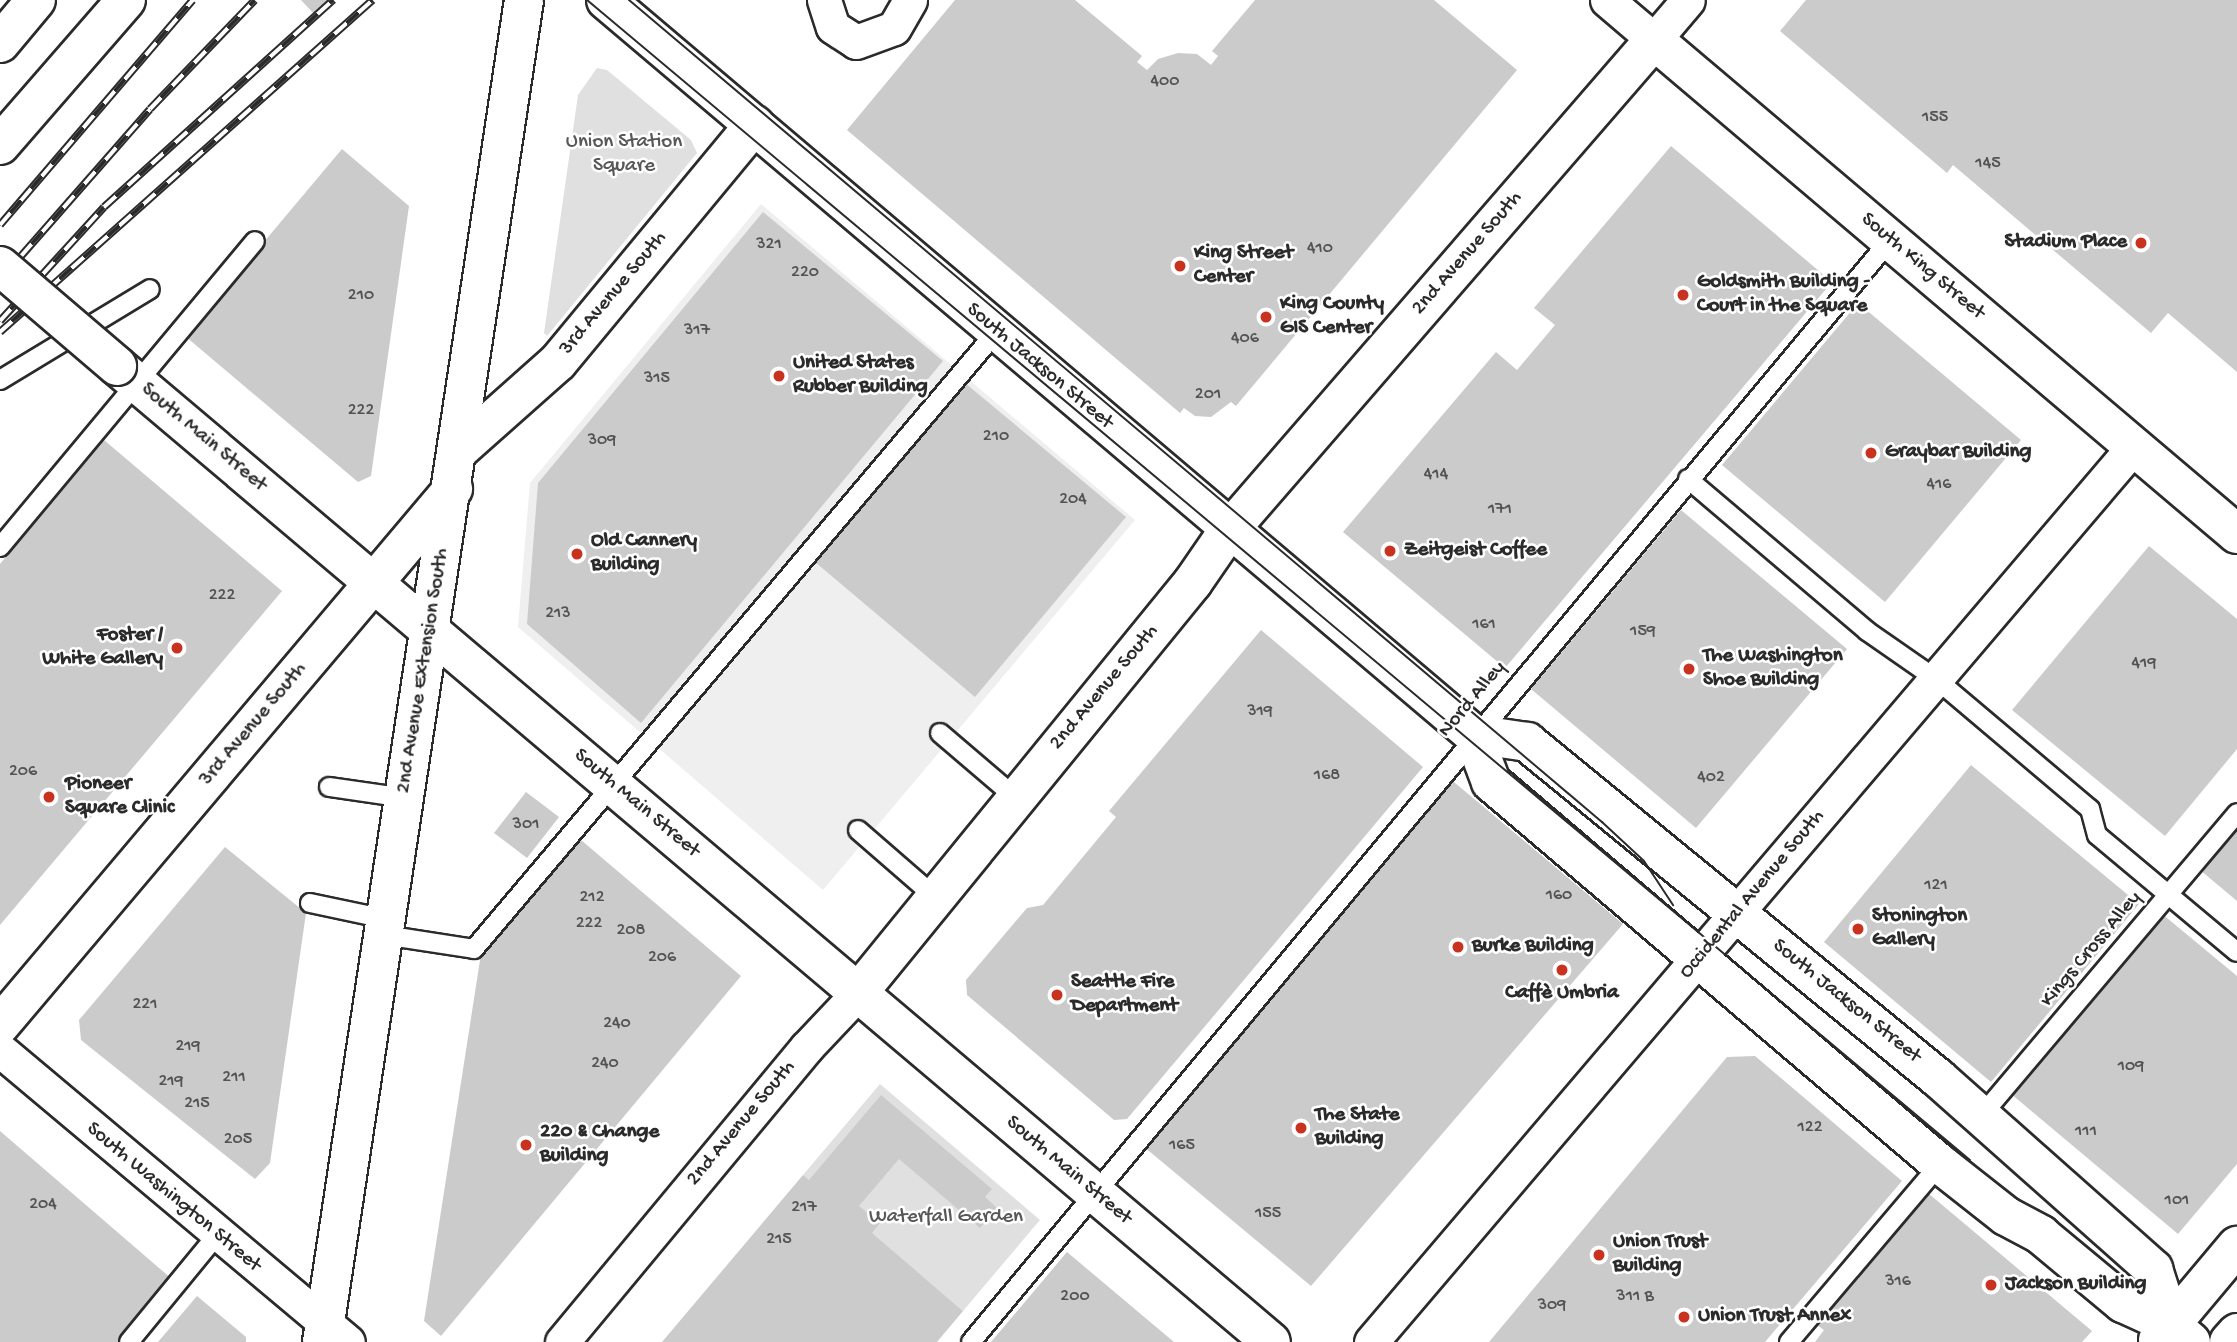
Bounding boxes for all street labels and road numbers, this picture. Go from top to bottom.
street label: 2nd Avenue South [1407,187,1529,321]
street label: South King Street [1855,208,1989,326]
street label: 3rd Avenue South [555,227,673,361]
street label: South Jackson Street [960,298,1118,436]
street label: South Main Street [135,378,271,498]
street label: 2nd Avenue Extension South [392,547,456,795]
street label: 2nd Avenue South [1045,620,1165,756]
street label: Nord Alley [1434,657,1512,743]
street label: 3rd Avenue South [195,658,313,792]
street label: South Main Street [568,744,704,864]
street label: Occidental Avenue South [1675,805,1831,985]
street label: Kings Cross Alley [2036,887,2148,1013]
street label: South Jackson Street [1767,934,1925,1070]
street label: 2nd Avenue South [682,1056,802,1192]
street label: South Main Street [1000,1111,1136,1231]
street label: South Washington Street [80,1117,266,1279]

